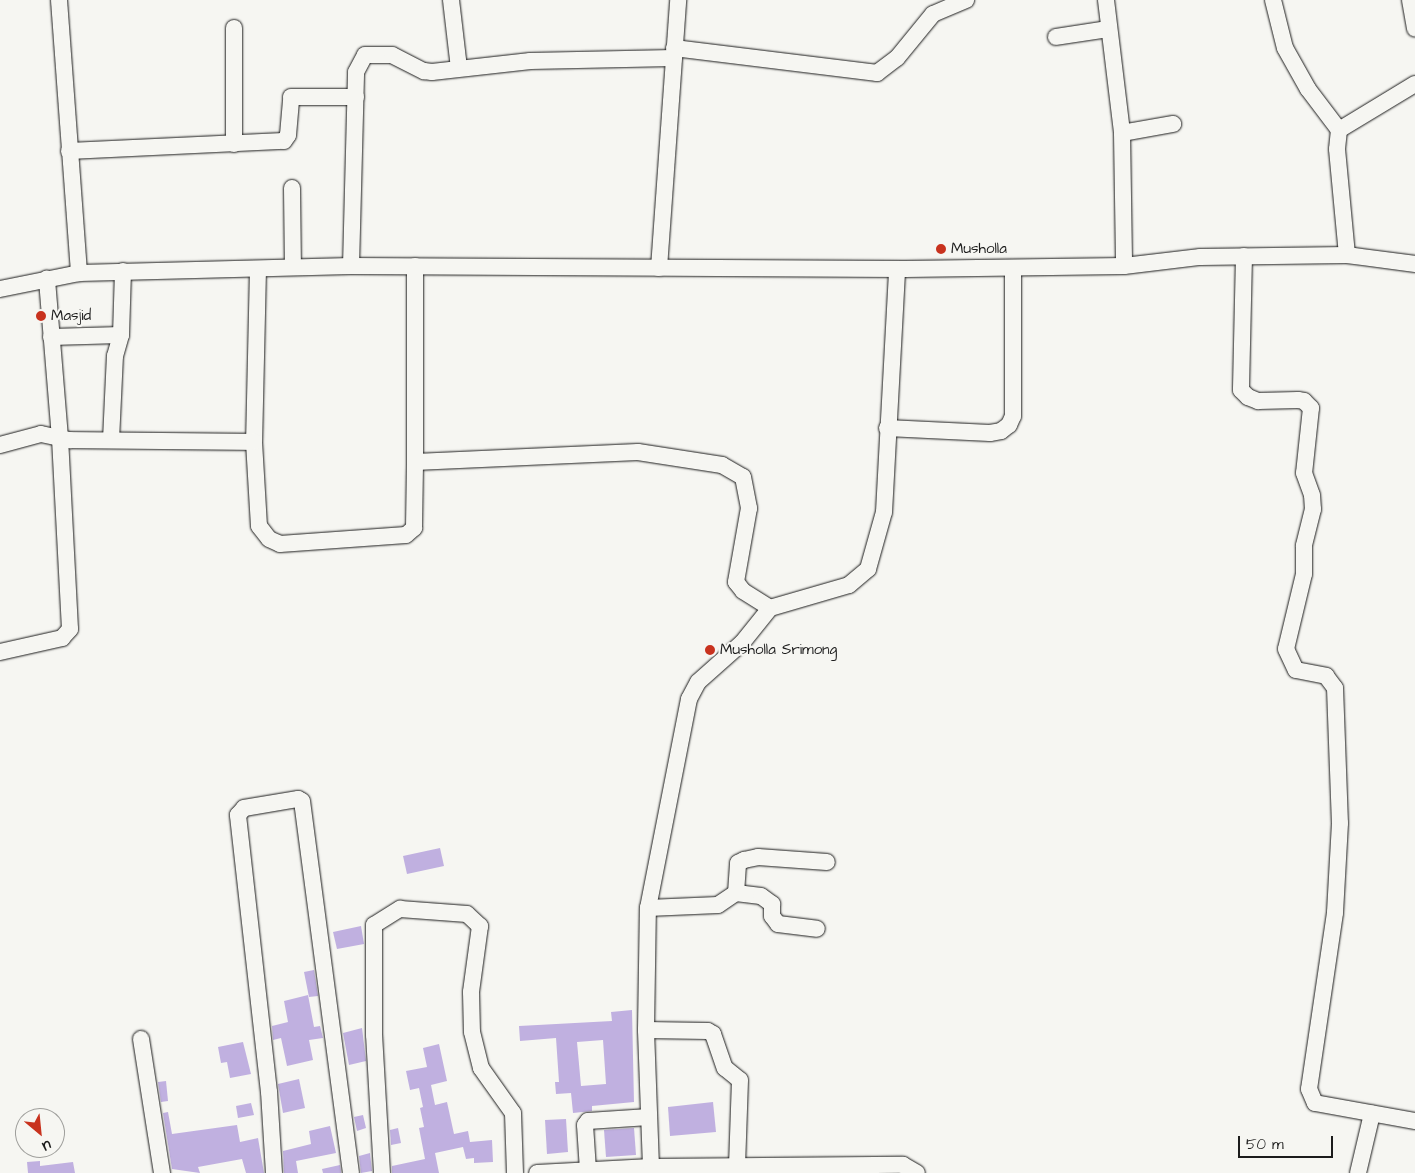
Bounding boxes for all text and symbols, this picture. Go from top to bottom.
place label: Musholla [951,240,1007,258]
marker: Musholla [935,243,947,255]
place label: Masjid [51,307,91,325]
marker: Masjid [35,310,47,322]
place label: Musholla Srimong [720,641,837,659]
marker: Musholla Srimong [704,644,716,656]
north arrow [15,1108,65,1158]
scale bar [1240,1126,1335,1158]
text: 50 m [1246,1134,1284,1155]
text: U [38,1135,55,1156]

